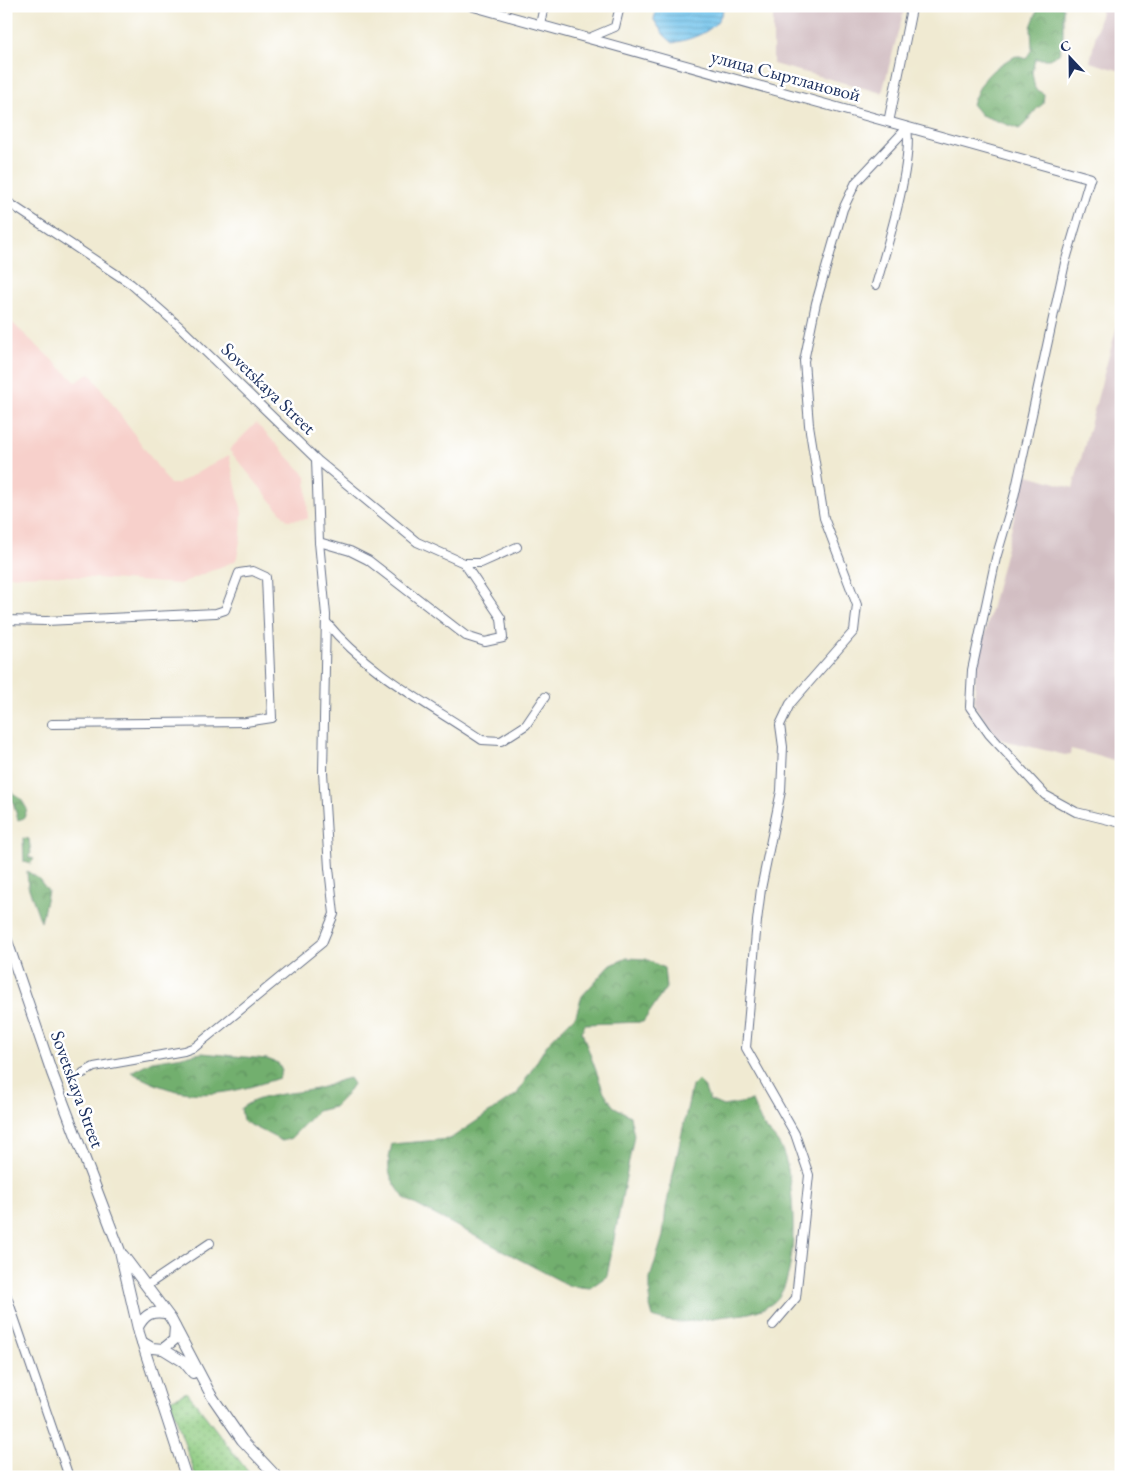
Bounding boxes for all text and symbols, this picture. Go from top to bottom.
north arrow [1044,32,1094,82]
text: С [1057,36,1073,56]
street label: улица Сыртлановой [708,43,863,107]
street label: Sovetskaya Street [216,337,322,440]
street label: Sovetskaya Street [45,1027,110,1151]

